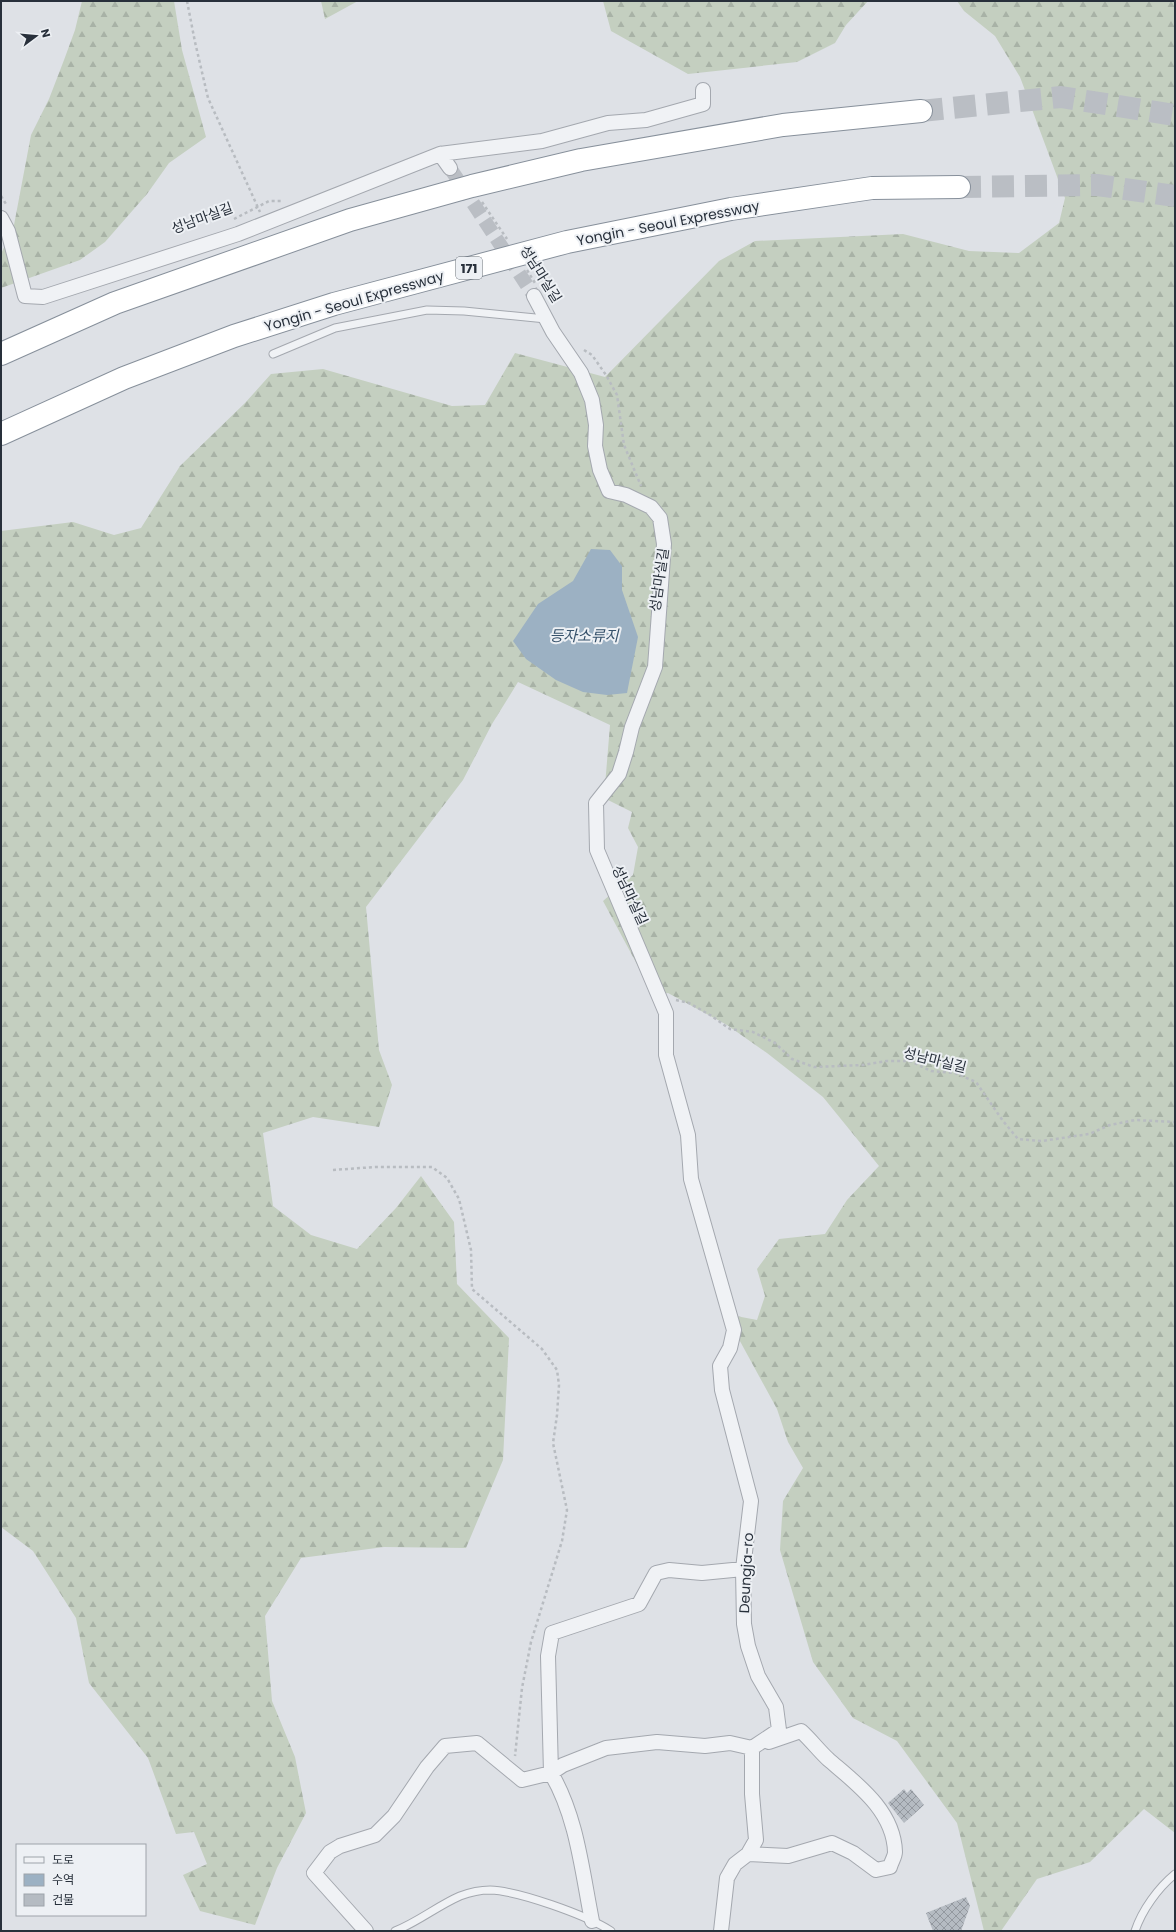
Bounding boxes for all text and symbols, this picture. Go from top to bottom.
north arrow [16,16,56,56]
text: N [37,27,54,39]
street label: Yongin - Seoul Expressway [575,195,761,251]
street label: 성남마실길 [168,198,236,238]
street label: 성남마실길 [515,241,567,307]
road number: 171 [456,257,482,279]
street label: Yongin - Seoul Expressway [262,266,446,336]
street label: 성남마실길 [645,547,673,613]
water label: 등자소류지 [549,625,620,646]
street label: 성남마실길 [607,862,653,928]
street label: 성남마실길 [901,1043,969,1077]
street label: Deungja-ro [734,1532,758,1614]
legend [16,1844,146,1916]
text: 도로 [52,1851,74,1868]
text: 수역 [52,1871,74,1888]
text: 건물 [52,1891,74,1908]

